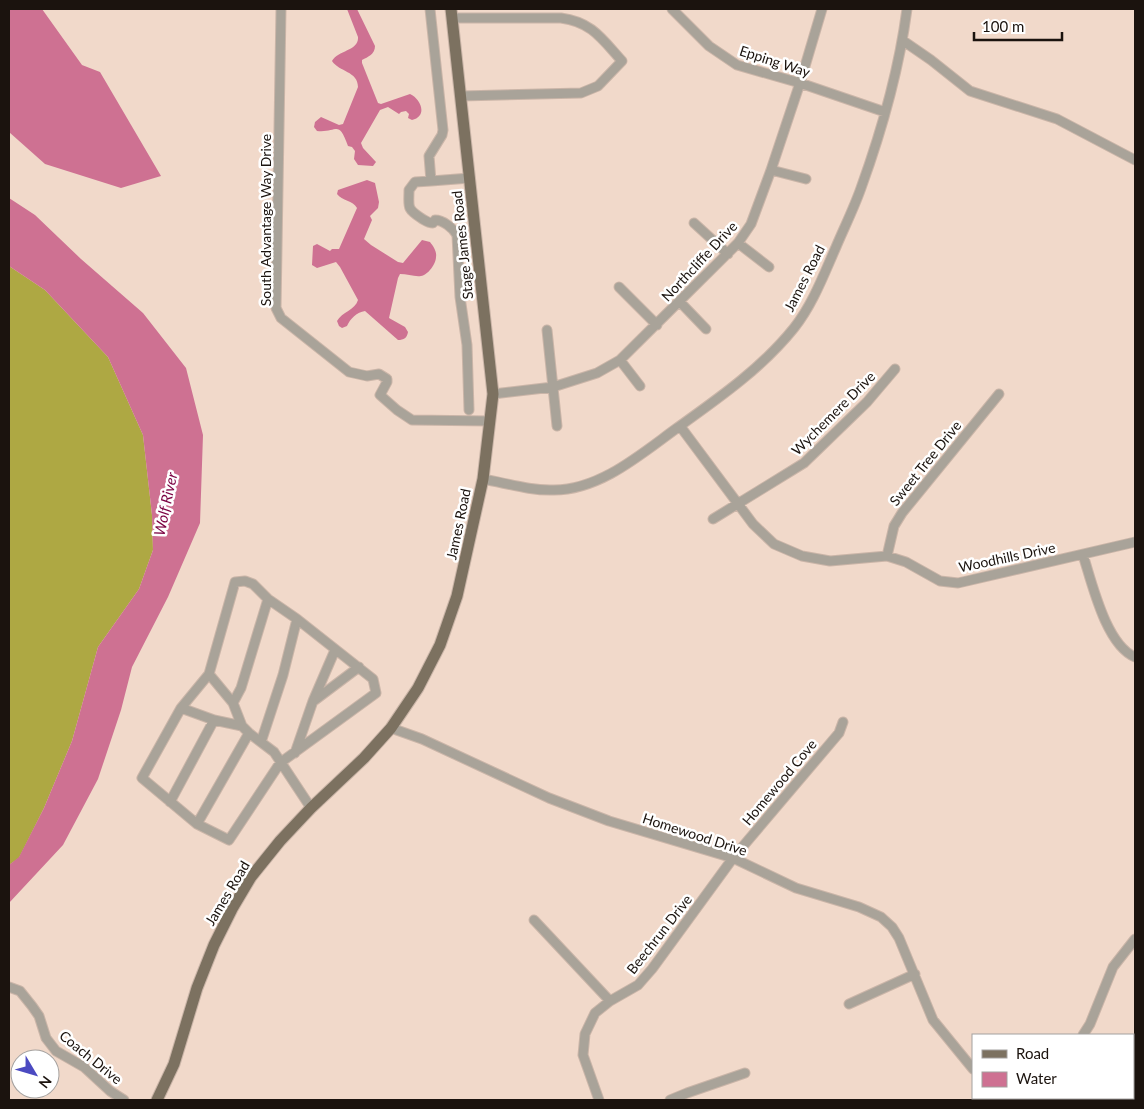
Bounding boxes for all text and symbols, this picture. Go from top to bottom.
scale bar [974,10,1062,42]
text: 100 m [982,17,1024,35]
street label: Epping Way [738,42,813,81]
street label: South Advantage Way Drive [257,134,274,306]
street label: Stage James Road [448,190,476,300]
street label: Northcliffe Drive [658,217,740,305]
street label: James Road [780,242,828,314]
street label: Wychemere Drive [788,368,878,458]
street label: Sweet Tree Drive [886,417,964,509]
water label: Wolf River [150,470,181,537]
street label: James Road [442,487,474,561]
street label: Woodhills Drive [957,538,1057,576]
street label: Homewood Cove [738,736,820,828]
street label: Homewood Drive [641,809,749,859]
street label: James Road [201,858,253,928]
street label: Beechrun Drive [623,891,695,977]
street label: Coach Drive [56,1027,126,1087]
legend [972,1034,1134,1099]
text: Road [1016,1044,1049,1062]
north arrow [10,1049,60,1099]
text: Water [1016,1069,1057,1087]
text: N [36,1073,56,1092]

